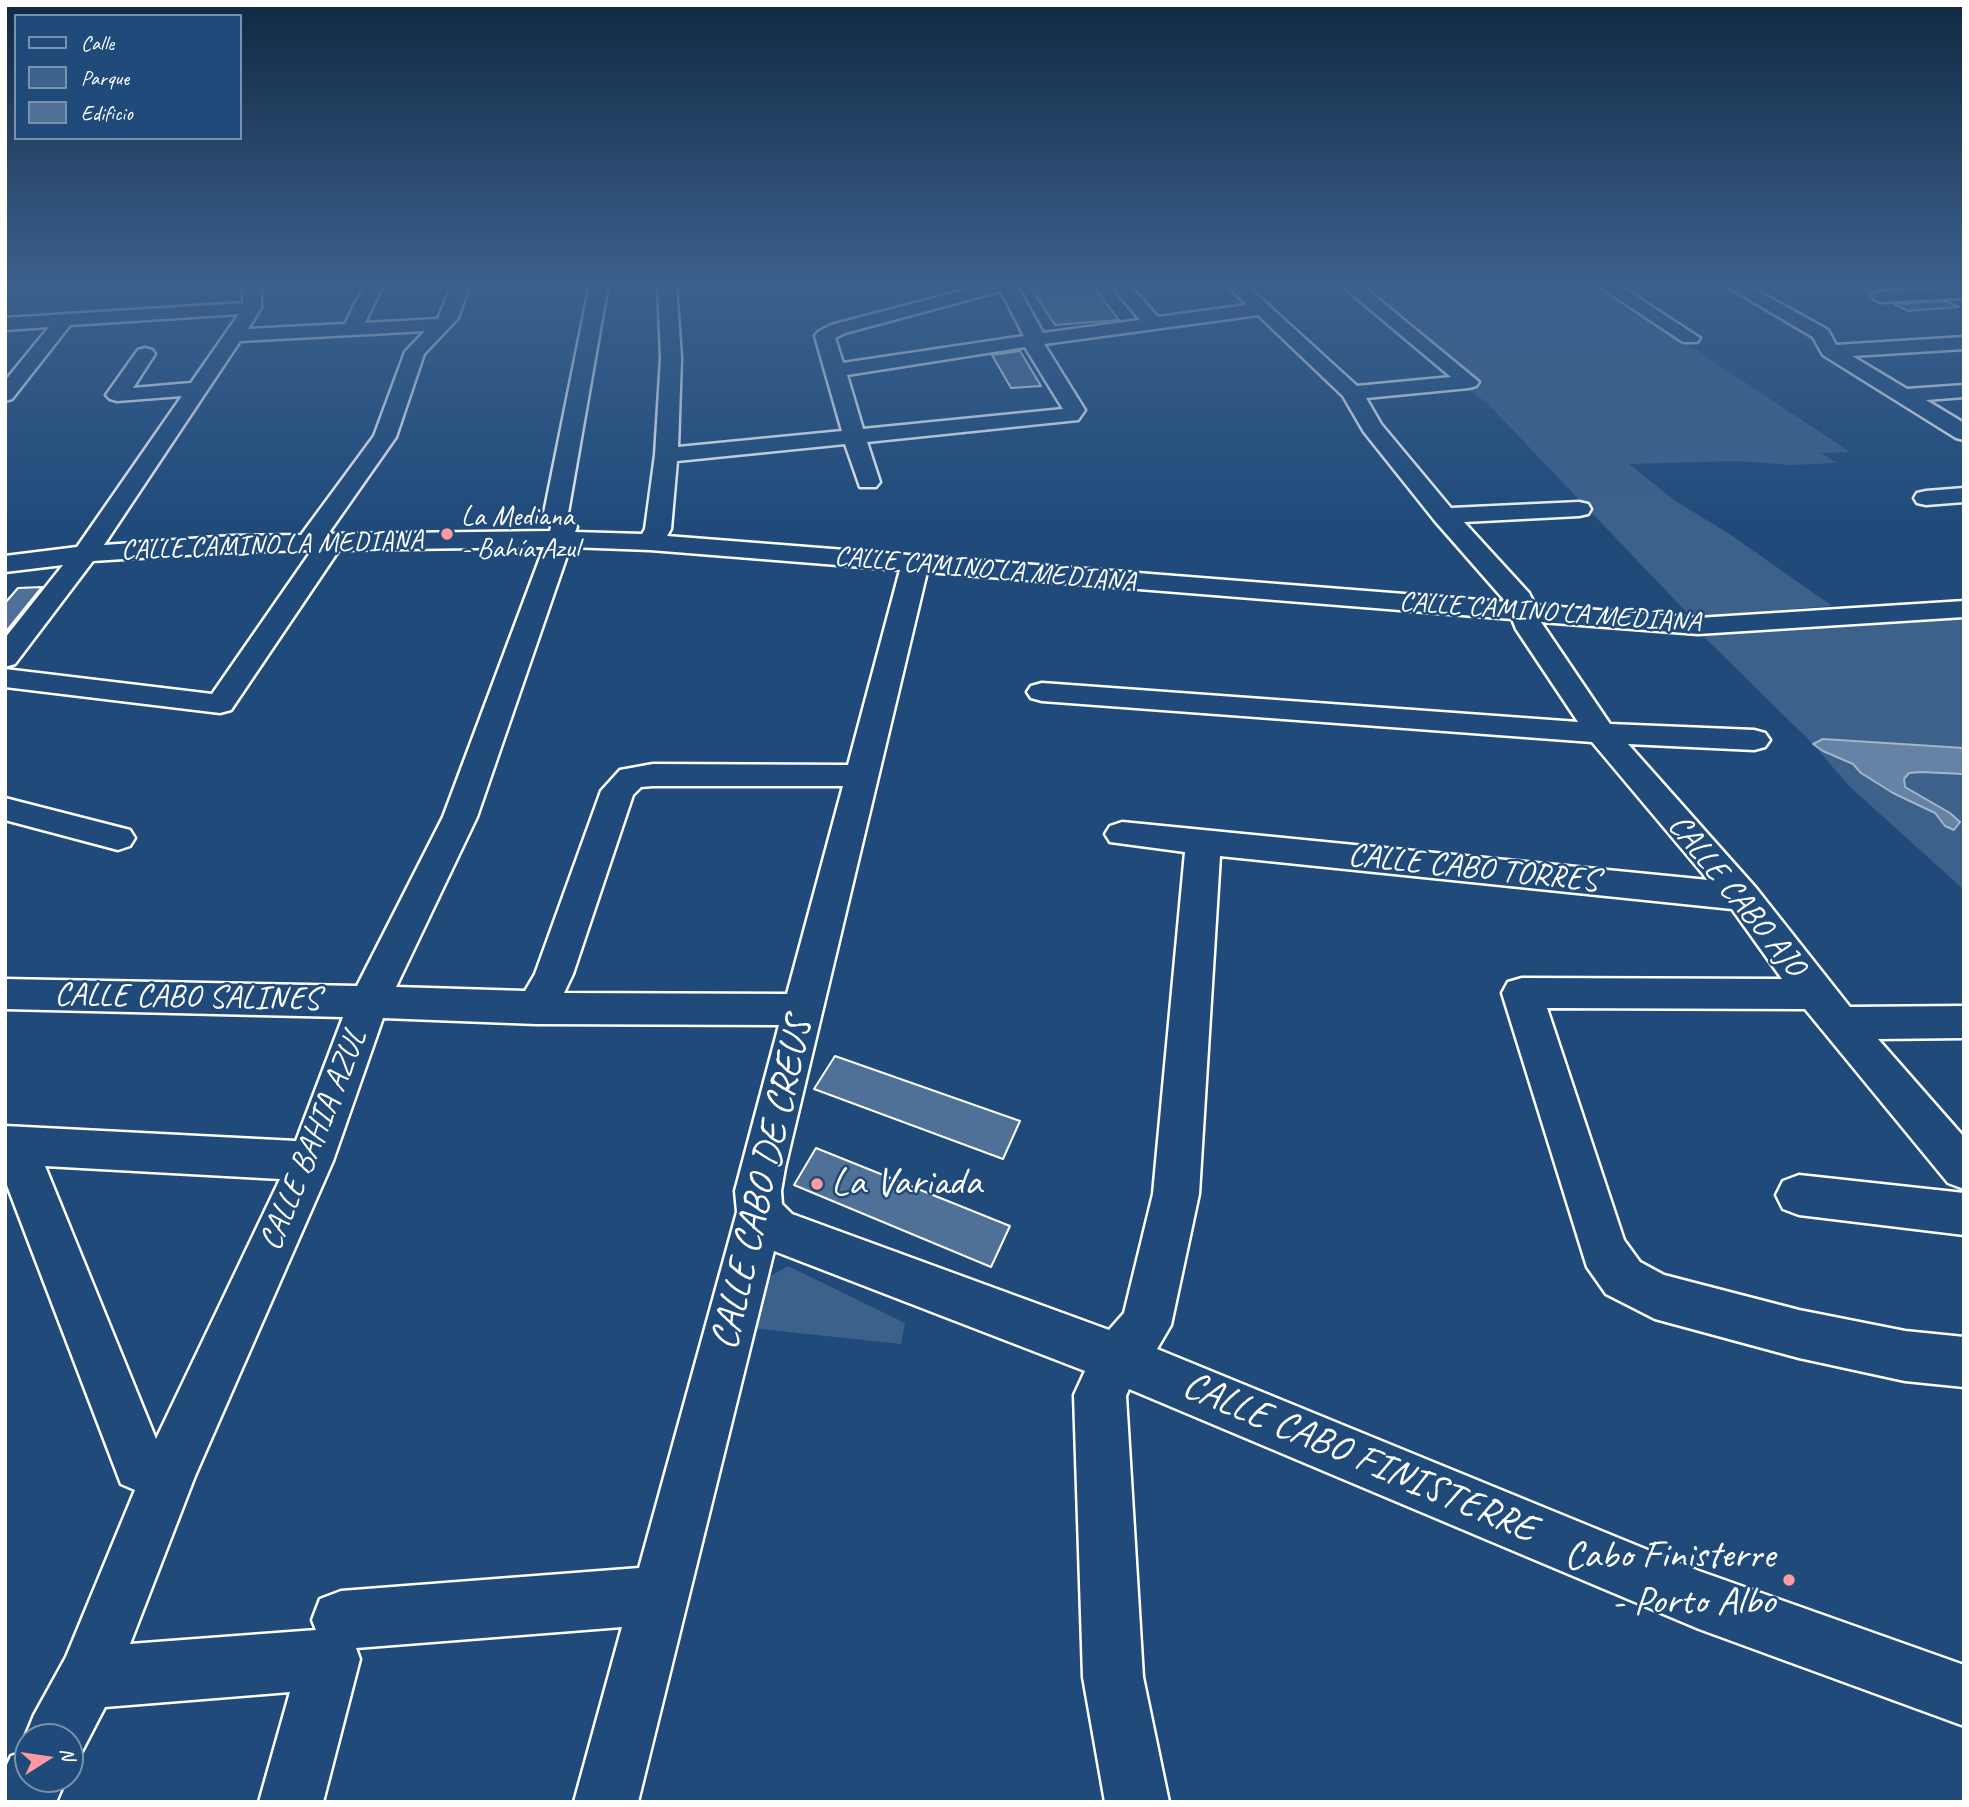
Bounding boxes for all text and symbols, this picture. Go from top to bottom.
legend [14,14,242,140]
text: Calle [81,30,114,56]
text: Parque [81,65,129,91]
text: Edificio [81,100,133,126]
place label: La Mediana - Bahía Azul [461,501,579,567]
street label: CALLE CAMINO LA MEDIANA [120,524,424,568]
marker: La Mediana - Bahía Azul [439,526,455,542]
street label: CALLE CAMINO LA MEDIANA [833,540,1137,600]
street label: CALLE CAMINO LA MEDIANA [1398,586,1702,640]
street label: CALLE CABO AJO [1658,807,1814,985]
street label: CALLE CABO TORRES [1346,836,1600,902]
street label: CALLE CABO SALINES [54,976,320,1020]
street label: CALLE CABO DE CREUS [701,1013,825,1355]
street label: CALLE BAHIA AZUL [252,1024,376,1256]
place label: La Variada [831,1160,982,1208]
marker: La Variada [809,1176,825,1192]
street label: CALLE CABO FINISTERRE [1175,1362,1543,1554]
place label: Cabo Finisterre - Porto Albo [1564,1533,1775,1627]
marker: Cabo Finisterre - Porto Albo [1781,1572,1797,1588]
north arrow [14,1723,84,1793]
text: N [55,1746,81,1762]

